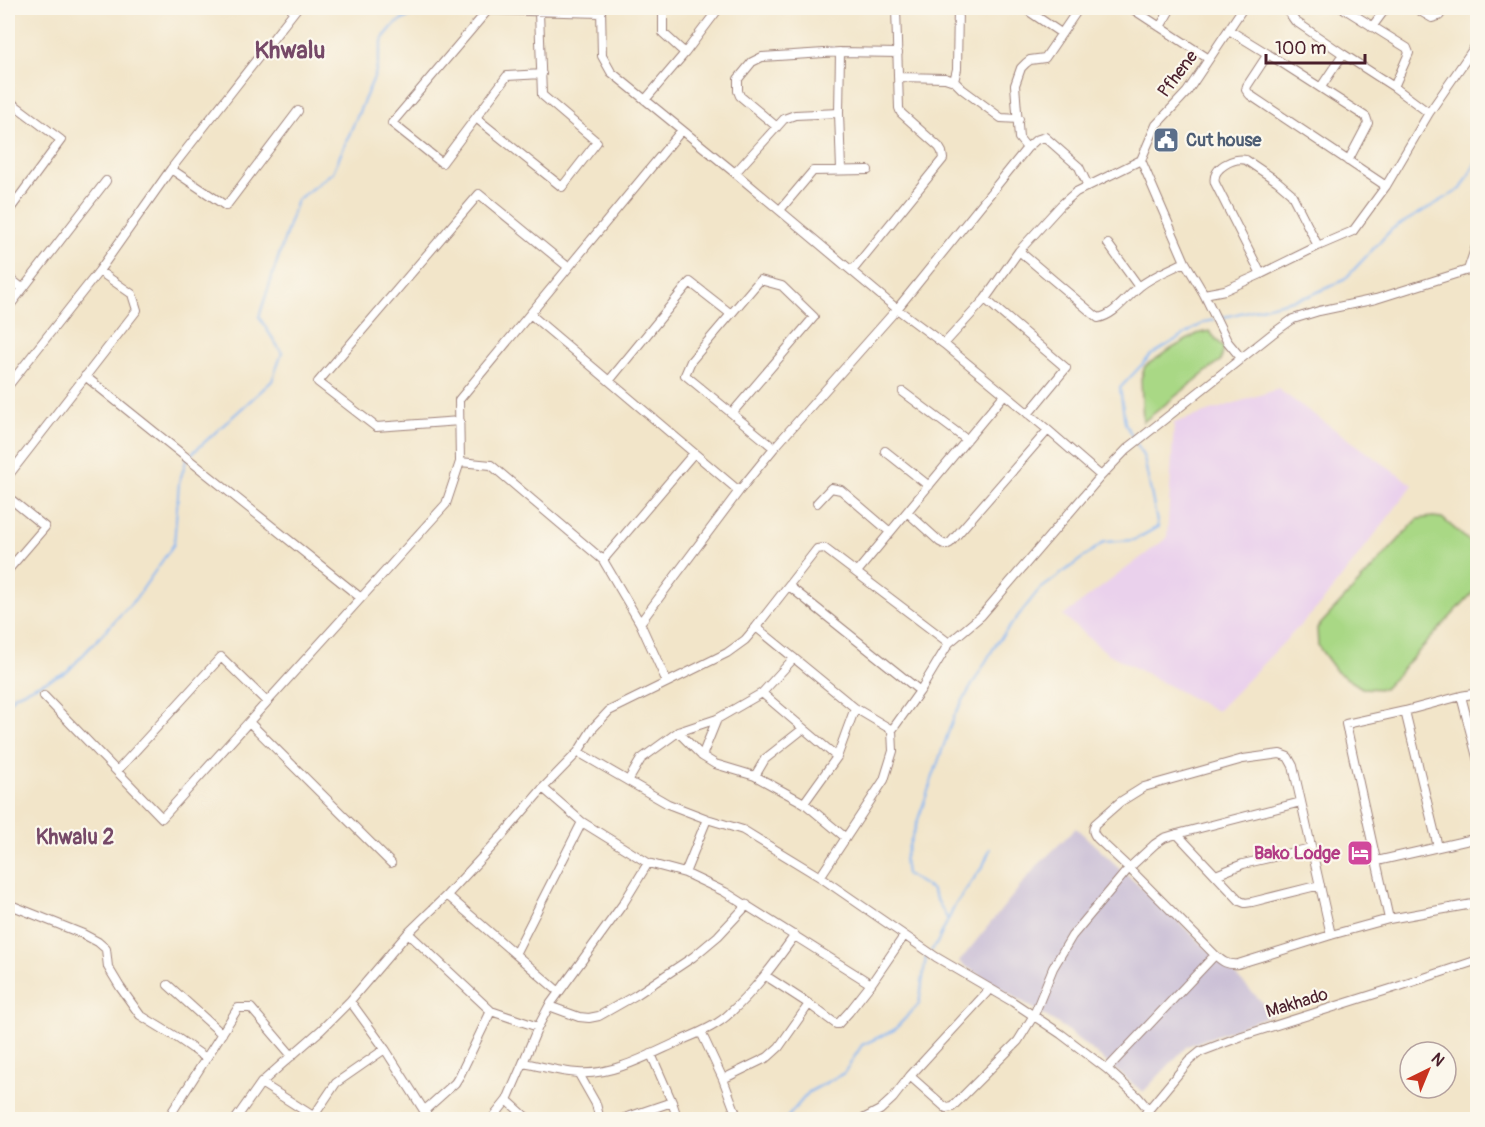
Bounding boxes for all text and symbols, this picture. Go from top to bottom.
scale bar [1266,27,1365,65]
district label: Khwalu [255,36,325,65]
text: 100 m [1275,37,1327,60]
street label: Pfhene [1153,46,1203,102]
public building icon: Cut house [1151,125,1181,155]
place label: Cut house [1186,129,1263,152]
district label: Khwalu 2 [36,824,114,851]
hotel icon: Bako Lodge [1345,838,1375,868]
place label: Bako Lodge [1254,842,1341,865]
street label: Makhado [1263,983,1331,1023]
north arrow [1398,1040,1458,1100]
text: N [1427,1049,1448,1071]

